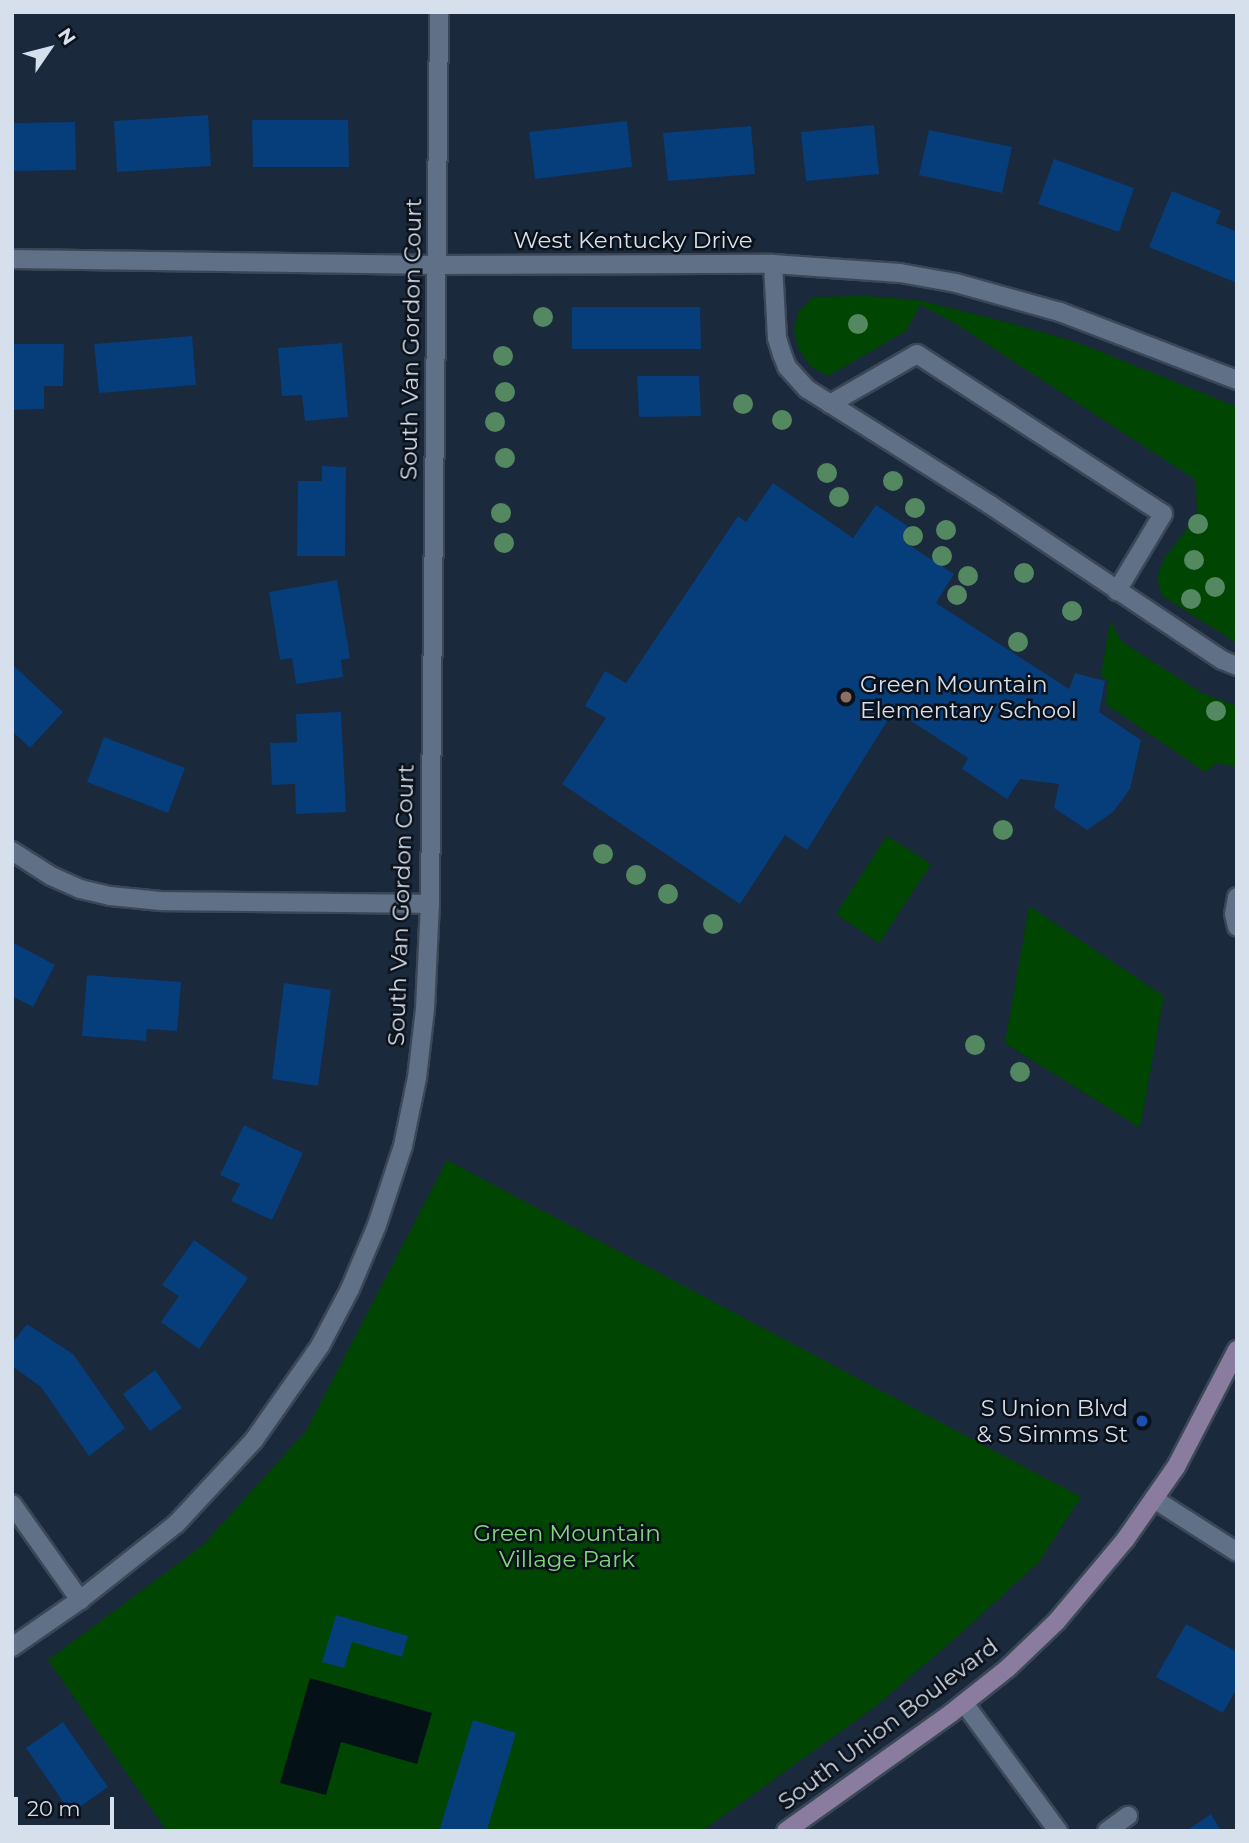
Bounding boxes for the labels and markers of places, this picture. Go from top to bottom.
place label: Green Mountain Elementary School [860,670,1077,724]
marker: Green Mountain Elementary School [838,689,854,705]
place label: S Union Blvd & S Simms St [977,1394,1128,1448]
marker: S Union Blvd & S Simms St [1134,1413,1150,1429]

